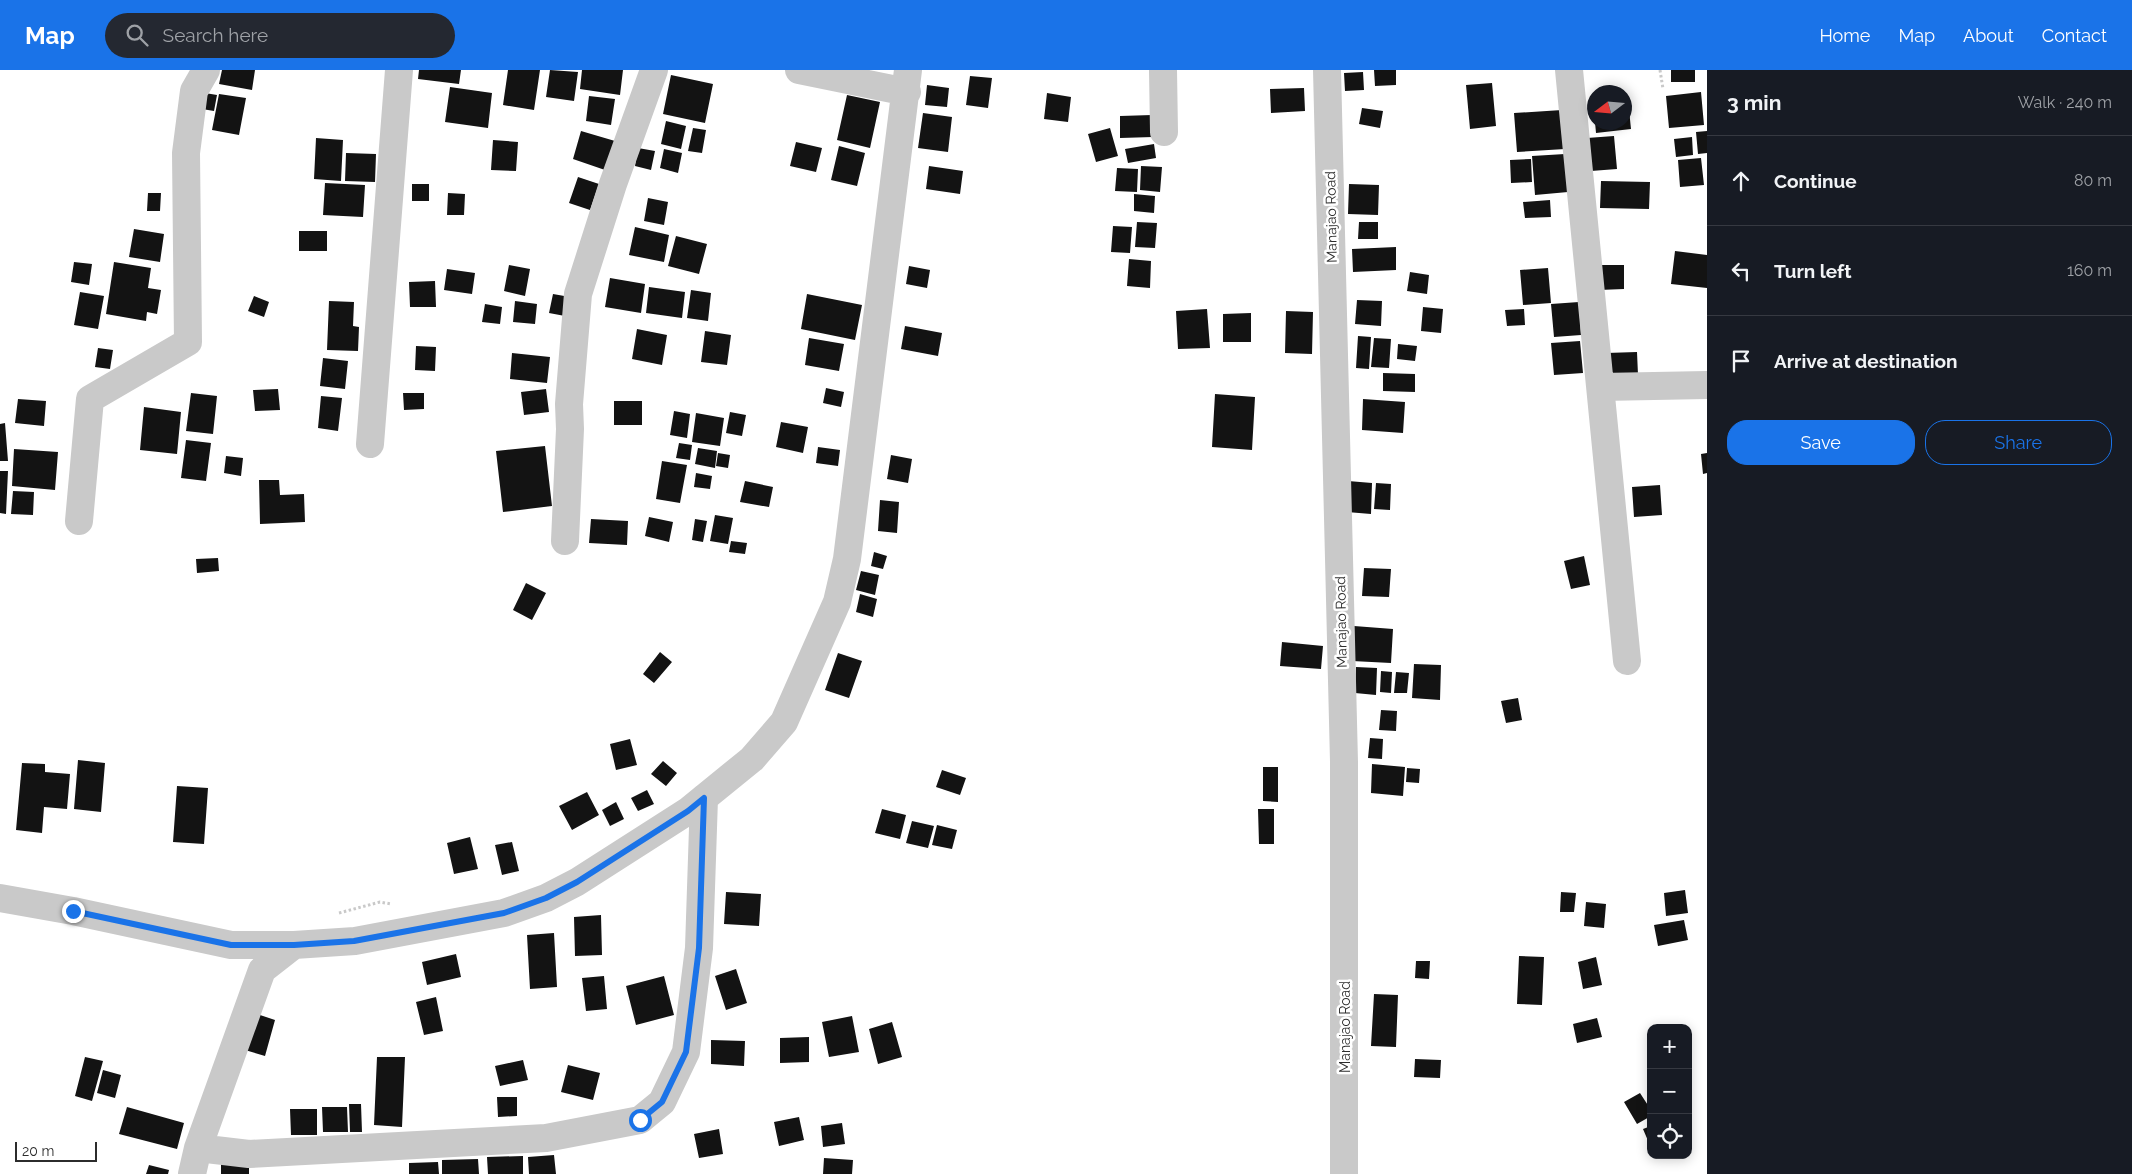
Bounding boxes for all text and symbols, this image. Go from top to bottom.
search box [105,13,455,58]
text: Map [25,21,75,50]
icon: search [123,21,151,49]
text: Search here [163,24,268,46]
text: Home [1819,25,1870,46]
text: Map [1898,25,1935,46]
text: About [1963,25,2014,46]
text: Contact [2042,25,2107,46]
north arrow [1587,85,1632,130]
text: 3 min [1727,90,1781,115]
text: Walk · 240 m [2018,93,2112,112]
icon: ahead [1727,167,1755,195]
text: Continue [1774,170,1857,192]
street label: Manajao Road [1322,171,1340,263]
text: 80 m [2074,171,2112,190]
icon: left [1727,257,1755,285]
text: Turn left [1774,260,1851,282]
text: 160 m [2067,261,2112,280]
icon: arrive [1727,347,1755,375]
text: Arrive at destination [1774,350,1958,372]
button: Save [1727,420,1915,465]
button: Share [1925,420,2112,465]
street label: Manajao Road [1332,576,1350,668]
route end [62,900,85,923]
street label: Manajao Road [1337,981,1353,1073]
map controls [1647,1024,1692,1159]
button: + [1647,1024,1692,1069]
button: − [1647,1069,1692,1114]
route start [629,1109,652,1132]
button: locate [1647,1114,1692,1159]
scale bar [15,1139,98,1162]
text: 20 m [22,1143,54,1159]

